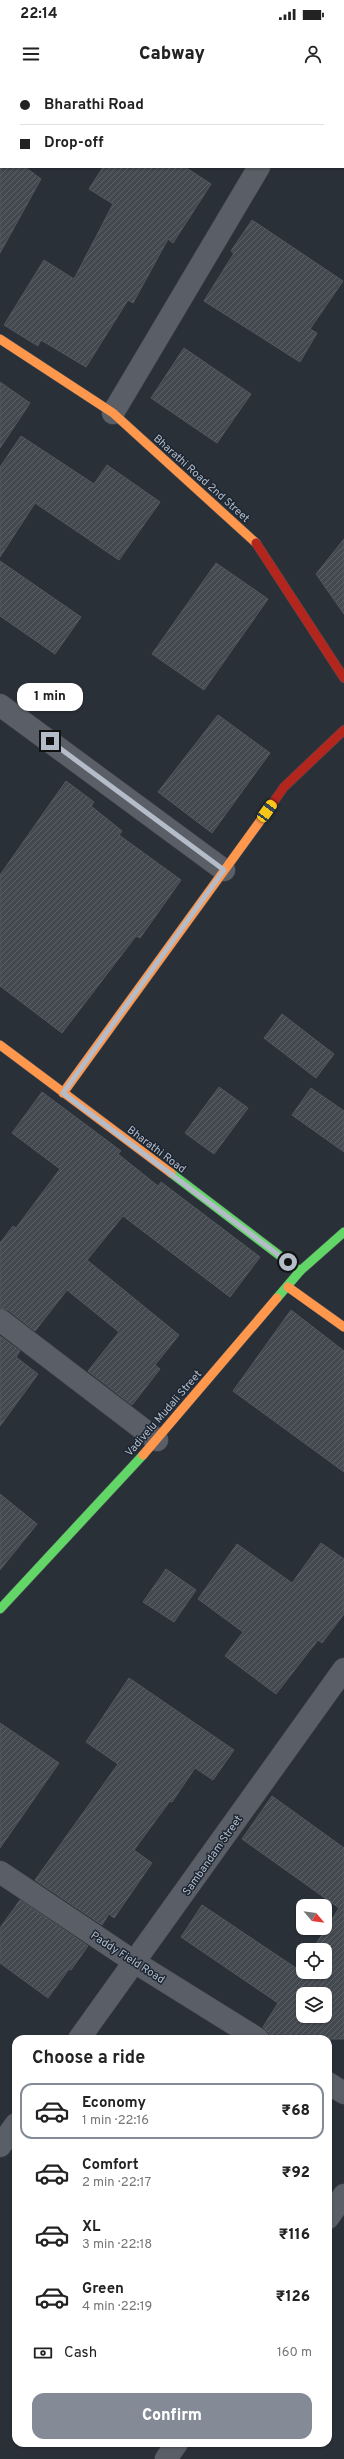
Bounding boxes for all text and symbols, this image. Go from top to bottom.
text: 22:14 [20,5,58,24]
icon: menu [20,43,42,65]
text: Cabway [139,43,205,66]
icon: person [302,43,324,65]
text: Bharathi Road [44,96,144,115]
text: Drop-off [44,134,104,153]
street label: Bharathi Road 2nd Street [150,432,252,526]
callout: 1 min [17,683,83,711]
text: 1 min [34,689,66,705]
route end [41,732,59,750]
car [255,798,279,824]
street label: Bharathi Road [124,1123,189,1176]
route start [279,1253,297,1271]
street label: Vadivelu Mudali Street [122,1368,205,1460]
street label: Sambandam Street [180,1813,246,1898]
north arrow [296,1899,332,1935]
map controls [296,1899,332,2023]
street label: Paddy Field Road [88,1929,167,1987]
button: locate [296,1943,332,1979]
button: layers [296,1987,332,2023]
text: Choose a ride [32,2047,145,2070]
icon: car [34,2093,70,2129]
text: Economy [82,2094,146,2113]
text: ₹68 [281,2102,310,2121]
text: 1 min · 22:16 [82,2113,149,2129]
icon: car [34,2155,70,2191]
text: Comfort [82,2156,139,2175]
text: ₹92 [282,2164,310,2183]
text: 2 min · 22:17 [82,2175,151,2191]
icon: car [34,2217,70,2253]
text: XL [82,2218,100,2237]
text: ₹116 [278,2226,310,2245]
text: 3 min · 22:18 [82,2237,152,2253]
icon: car [34,2279,70,2315]
text: Green [82,2280,124,2299]
text: ₹126 [275,2288,310,2307]
text: 4 min · 22:19 [82,2299,152,2315]
icon: cash [32,2342,54,2364]
text: Cash [64,2344,97,2363]
text: 160 m [277,2345,312,2361]
button: Confirm [32,2393,312,2439]

